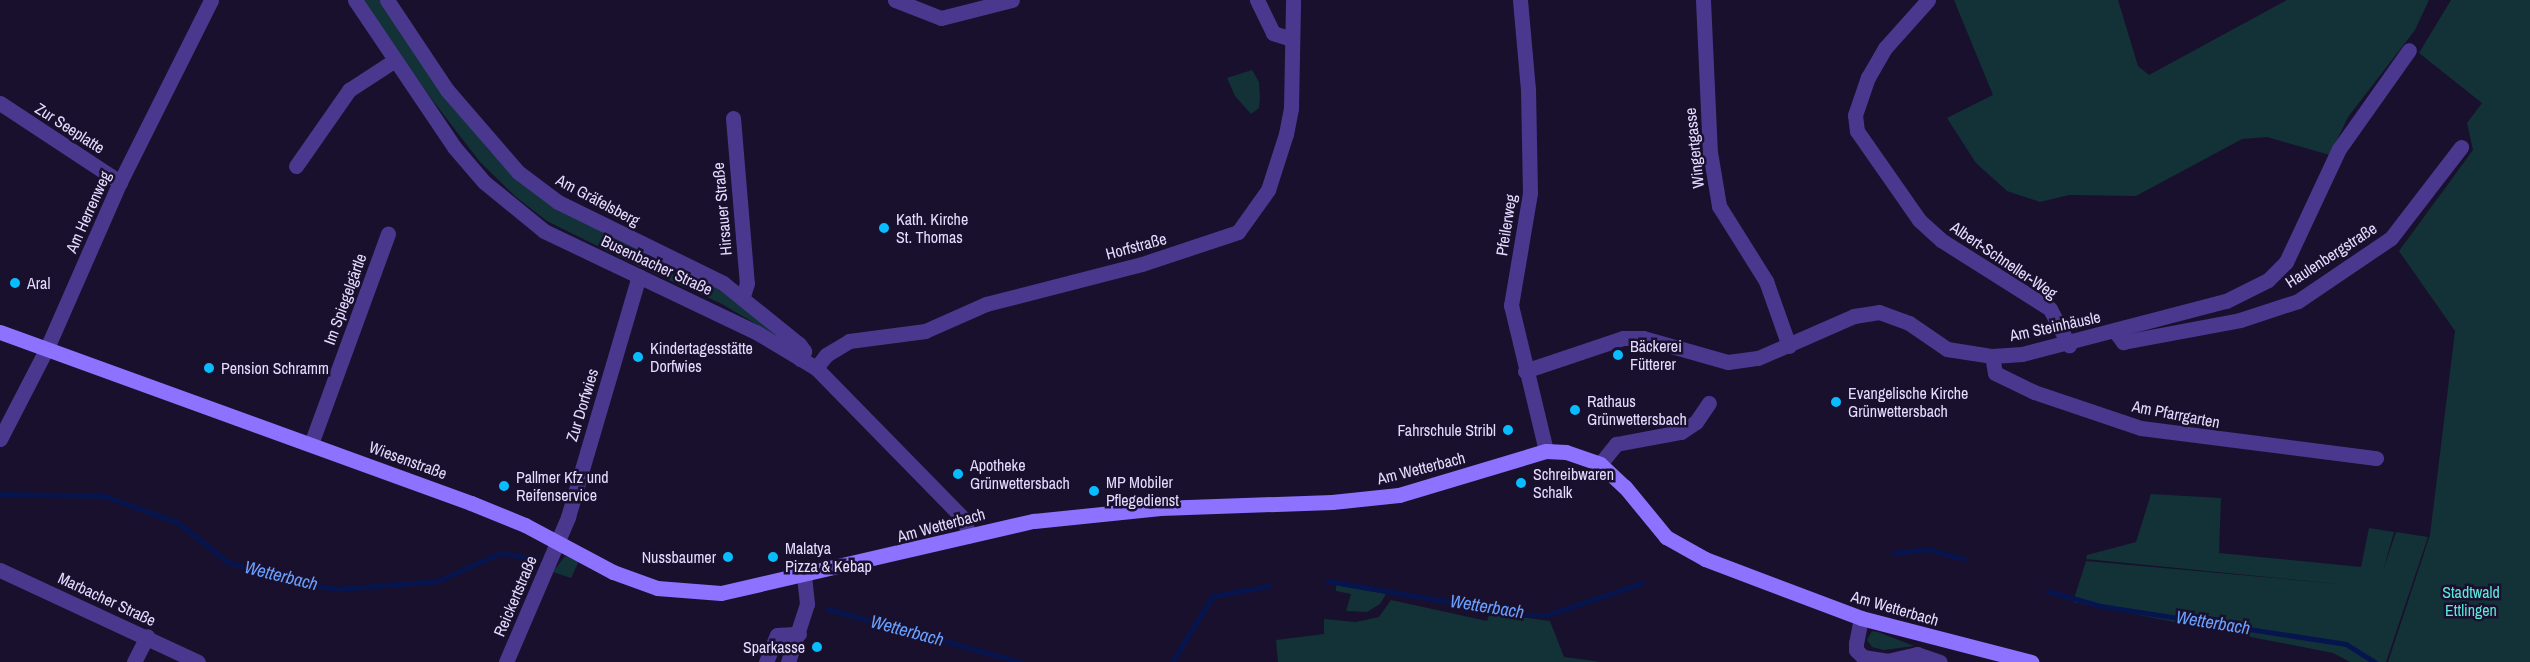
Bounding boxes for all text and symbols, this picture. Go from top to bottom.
street label: Zur Seeplatte [32,98,108,158]
street label: Wingertgasse [1680,107,1708,189]
street label: Hirsauer Straße [708,162,736,256]
street label: Am Herrenweg [61,168,115,256]
street label: Am Gräfelsberg [553,170,643,230]
street label: Pfeilerweg [1492,193,1520,257]
place label: Kath. Kirche St. Thomas [896,209,968,247]
street label: Albert-Schneller-Weg [1947,217,2061,303]
street label: Haulenbergstraße [2282,218,2380,292]
marker: Kath. Kirche St. Thomas [877,221,891,235]
street label: Horfstraße [1104,229,1168,263]
street label: Busenbacher Straße [598,231,716,299]
street label: Im Spiegelgärtle [320,251,370,347]
place label: Aral [27,273,50,293]
marker: Aral [8,276,22,290]
street label: Am Steinhäusle [2008,307,2102,345]
place label: Bäckerei Fütterer [1630,336,1682,374]
place label: Kindertagesstätte Dorfwies [650,338,753,376]
marker: Bäckerei Fütterer [1611,348,1625,362]
marker: Kindertagesstätte Dorfwies [631,350,645,364]
place label: Pension Schramm [221,358,329,378]
marker: Pension Schramm [202,361,216,375]
street label: Zur Dorfwies [562,366,602,444]
place label: Evangelische Kirche Grünwettersbach [1848,383,1968,421]
place label: Rathaus Grünwettersbach [1587,391,1687,429]
marker: Evangelische Kirche Grünwettersbach [1829,395,1843,409]
street label: Am Pfarrgarten [2131,396,2221,432]
marker: Rathaus Grünwettersbach [1568,403,1582,417]
place label: Fahrschule Stribl [1397,420,1496,440]
marker: Fahrschule Stribl [1501,423,1515,437]
street label: Wiesenstraße [366,437,450,483]
street label: Am Wetterbach [1375,448,1467,488]
place label: Apotheke Grünwettersbach [970,455,1070,493]
place label: Schreibwaren Schalk [1533,464,1614,502]
place label: Pallmer Kfz und Reifenservice [516,467,609,505]
marker: Apotheke Grünwettersbach [951,467,965,481]
place label: MP Mobiler Pflegedienst [1106,472,1179,510]
marker: Schreibwaren Schalk [1514,476,1528,490]
marker: Pallmer Kfz und Reifenservice [497,479,511,493]
marker: MP Mobiler Pflegedienst [1087,484,1101,498]
street label: Am Wetterbach [895,504,987,546]
place label: Malatya Pizza & Kebap [785,538,872,576]
place label: Nussbaumer [642,547,716,567]
marker: Nussbaumer [721,550,735,564]
marker: Malatya Pizza & Kebap [766,550,780,564]
street label: Reickertstraße [489,553,541,639]
water label: Wetterbach [242,556,320,596]
street label: Marbacher Straße [55,568,159,630]
park label: Stadtwald Ettlingen [2442,582,2500,620]
street label: Am Wetterbach [1849,586,1941,630]
water label: Wetterbach [1448,590,1526,624]
water label: Wetterbach [2174,606,2252,640]
water label: Wetterbach [868,611,946,651]
place label: Sparkasse [743,637,805,657]
marker: Sparkasse [810,640,824,654]

